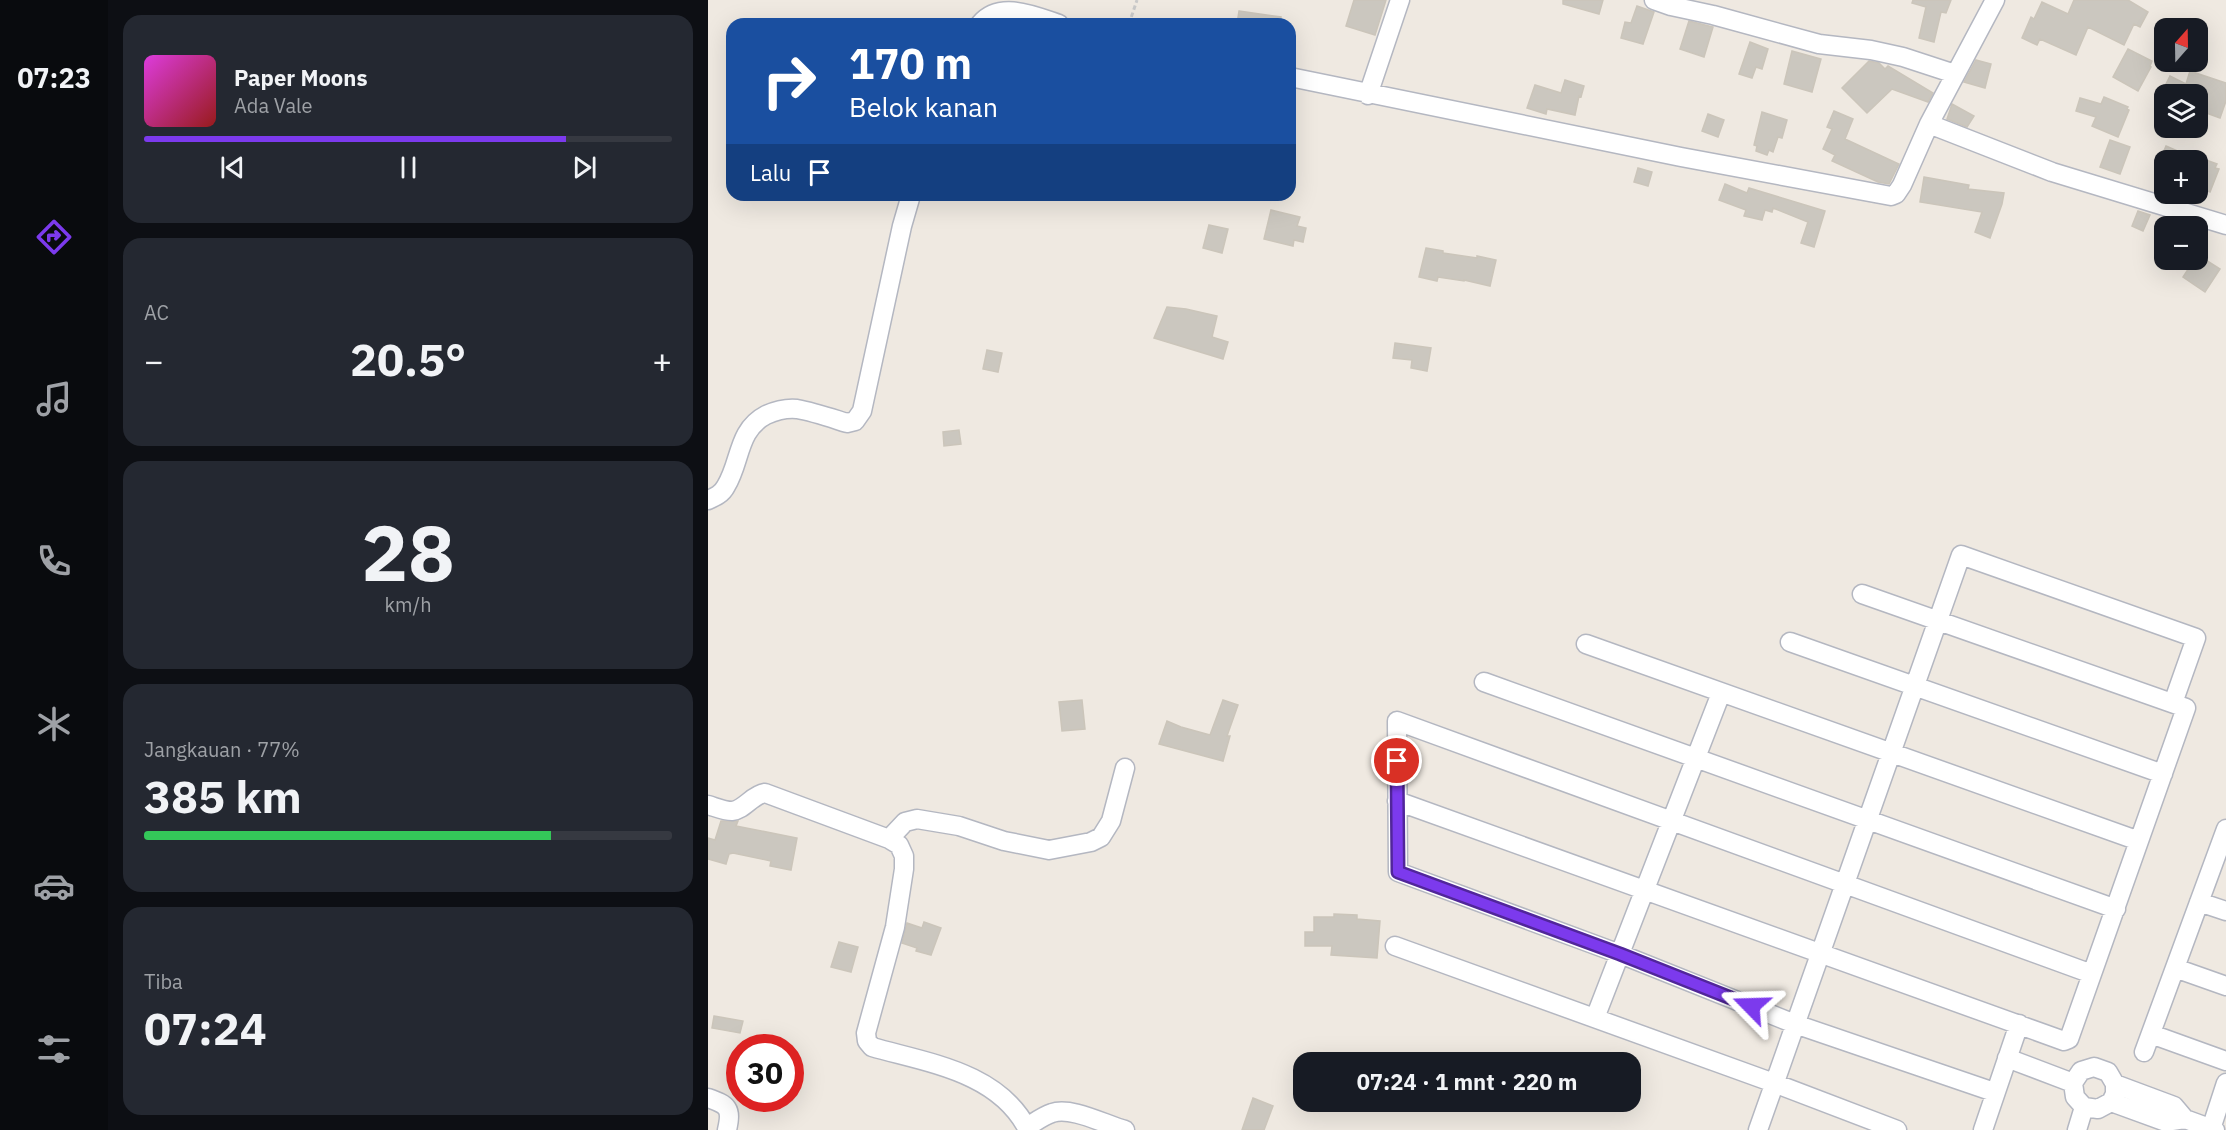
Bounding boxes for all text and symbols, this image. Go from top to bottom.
north arrow [2154,18,2208,72]
map controls [2154,18,2208,270]
text: 170 m [849,36,972,91]
icon: right [750,42,828,120]
text: 07:23 [17,60,91,95]
text: Paper Moons [234,63,367,92]
button: layers [2154,84,2208,138]
text: Belok kanan [849,89,998,124]
text: Ada Vale [234,92,313,119]
button: + [2154,150,2208,204]
icon: previous [216,151,249,184]
icon: pause [392,151,425,184]
icon: next [568,151,601,184]
icon: arrive [803,156,836,189]
text: Lalu [750,158,791,187]
icon: directions [33,216,75,258]
button: − [2154,216,2208,270]
text: AC [144,299,169,326]
text: 20.5° [350,330,466,388]
text: − [144,339,164,382]
text: + [652,339,672,382]
icon: music [33,378,75,420]
text: 28 [361,501,455,602]
icon: phone [33,540,75,582]
text: km/h [384,591,432,618]
icon: climate [33,703,75,745]
pin [1371,735,1422,786]
text: Jangkauan · 77% [144,736,300,763]
icon: arrive [1380,744,1413,777]
text: 385 km [144,767,302,825]
icon: car [33,865,75,907]
text: Tiba [144,968,183,995]
position arrow [1719,974,1783,1038]
text: 07:24 [144,999,267,1057]
icon: filters [33,1028,75,1070]
speed limit sign: 30 [726,1034,804,1112]
text: 07:24 · 1 mnt · 220 m [1357,1067,1577,1096]

